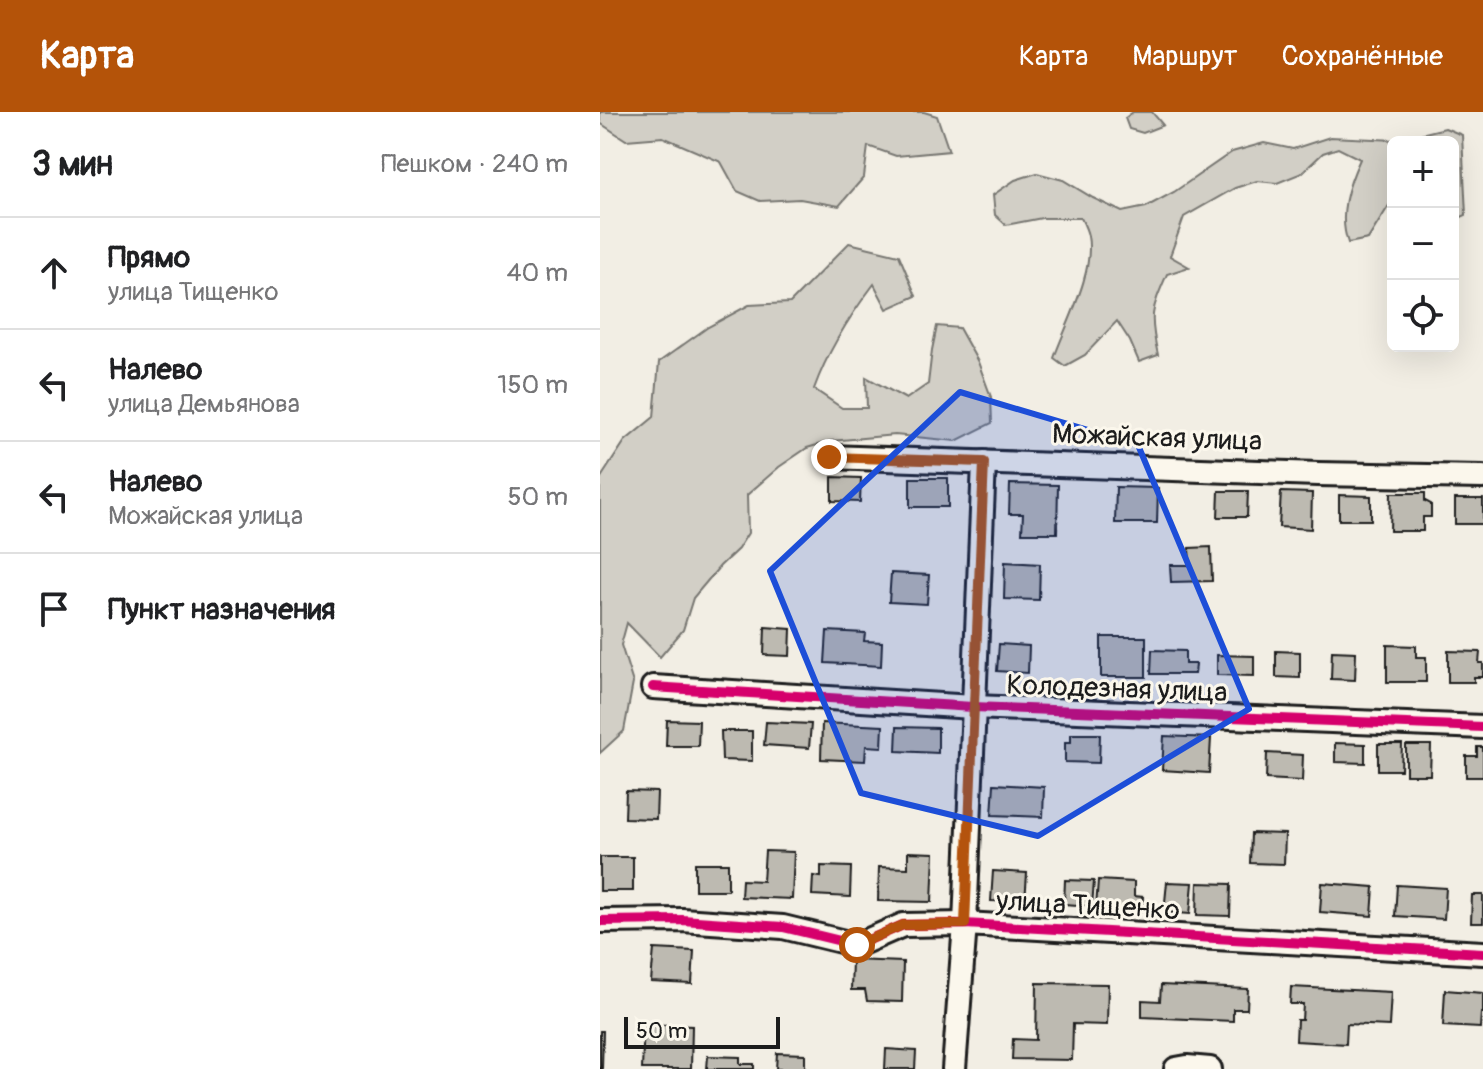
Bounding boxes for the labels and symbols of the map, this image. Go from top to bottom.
street label: Можайская улица [1051,417,1263,459]
route end [811,439,847,475]
street label: Колодезная улица [1006,668,1228,710]
street label: улица Тищенко [994,884,1181,928]
route start [839,927,875,963]
scale bar [624,1013,780,1049]

